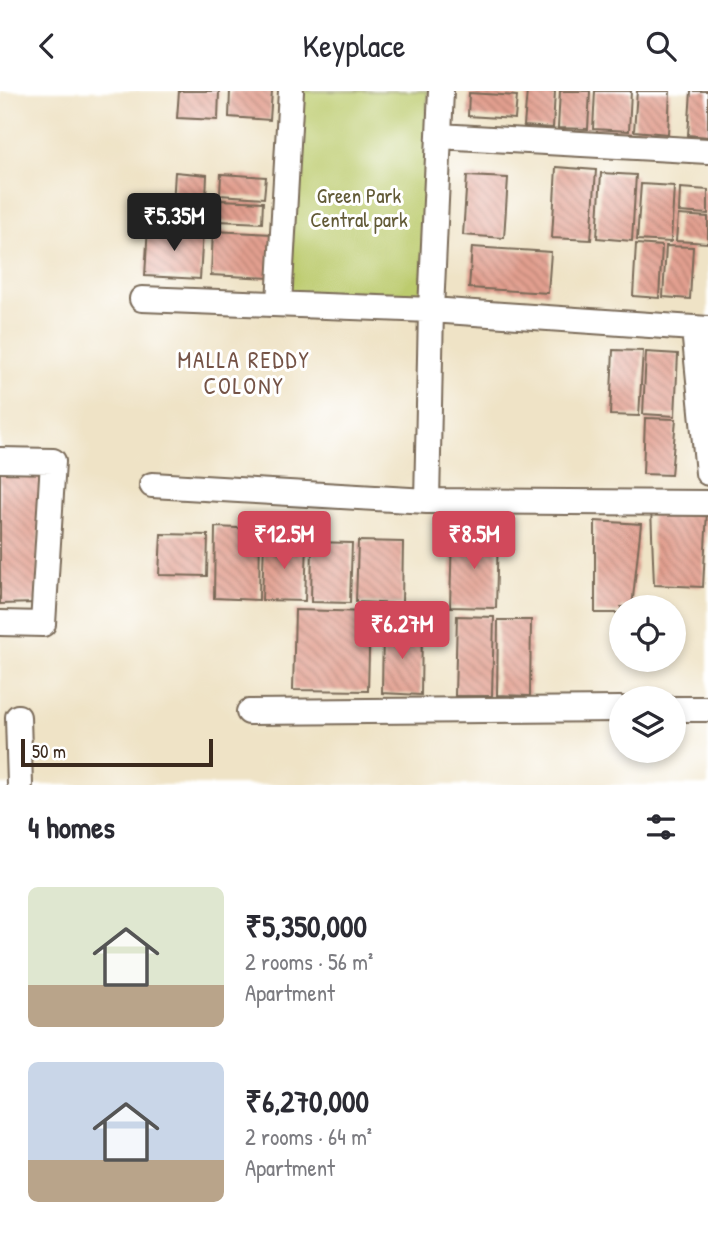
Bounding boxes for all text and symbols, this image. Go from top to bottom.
text: Keyplace [303,24,405,67]
icon: back [28,27,66,65]
icon: search [642,27,680,65]
park label: Green Park Central park [310,181,408,234]
pin: ₹5.35M [117,193,231,253]
text: ₹5.35M [143,200,205,231]
district label: MALLA REDDY COLONY [177,344,311,401]
pin: ₹12.5M [227,511,341,571]
pin: ₹8.5M [425,511,523,571]
text: ₹12.5M [254,518,314,549]
text: ₹8.5M [448,518,500,549]
map controls [609,595,686,763]
button: locate [609,595,686,672]
pin: ₹6.27M [345,601,459,661]
text: ₹6.27M [370,608,434,639]
button: layers [609,686,686,763]
scale bar [21,736,214,768]
text: 50 m [32,738,66,764]
text: 4 homes [28,807,115,847]
icon: filters [642,808,680,846]
text: ₹5,350,000 [245,906,367,946]
icon: home [84,915,168,999]
text: 2 rooms · 56 m² [245,946,373,977]
text: Apartment [245,977,335,1008]
text: ₹6,270,000 [245,1081,369,1121]
icon: home [84,1090,168,1174]
text: 2 rooms · 64 m² [245,1121,372,1152]
text: Apartment [245,1152,335,1183]

